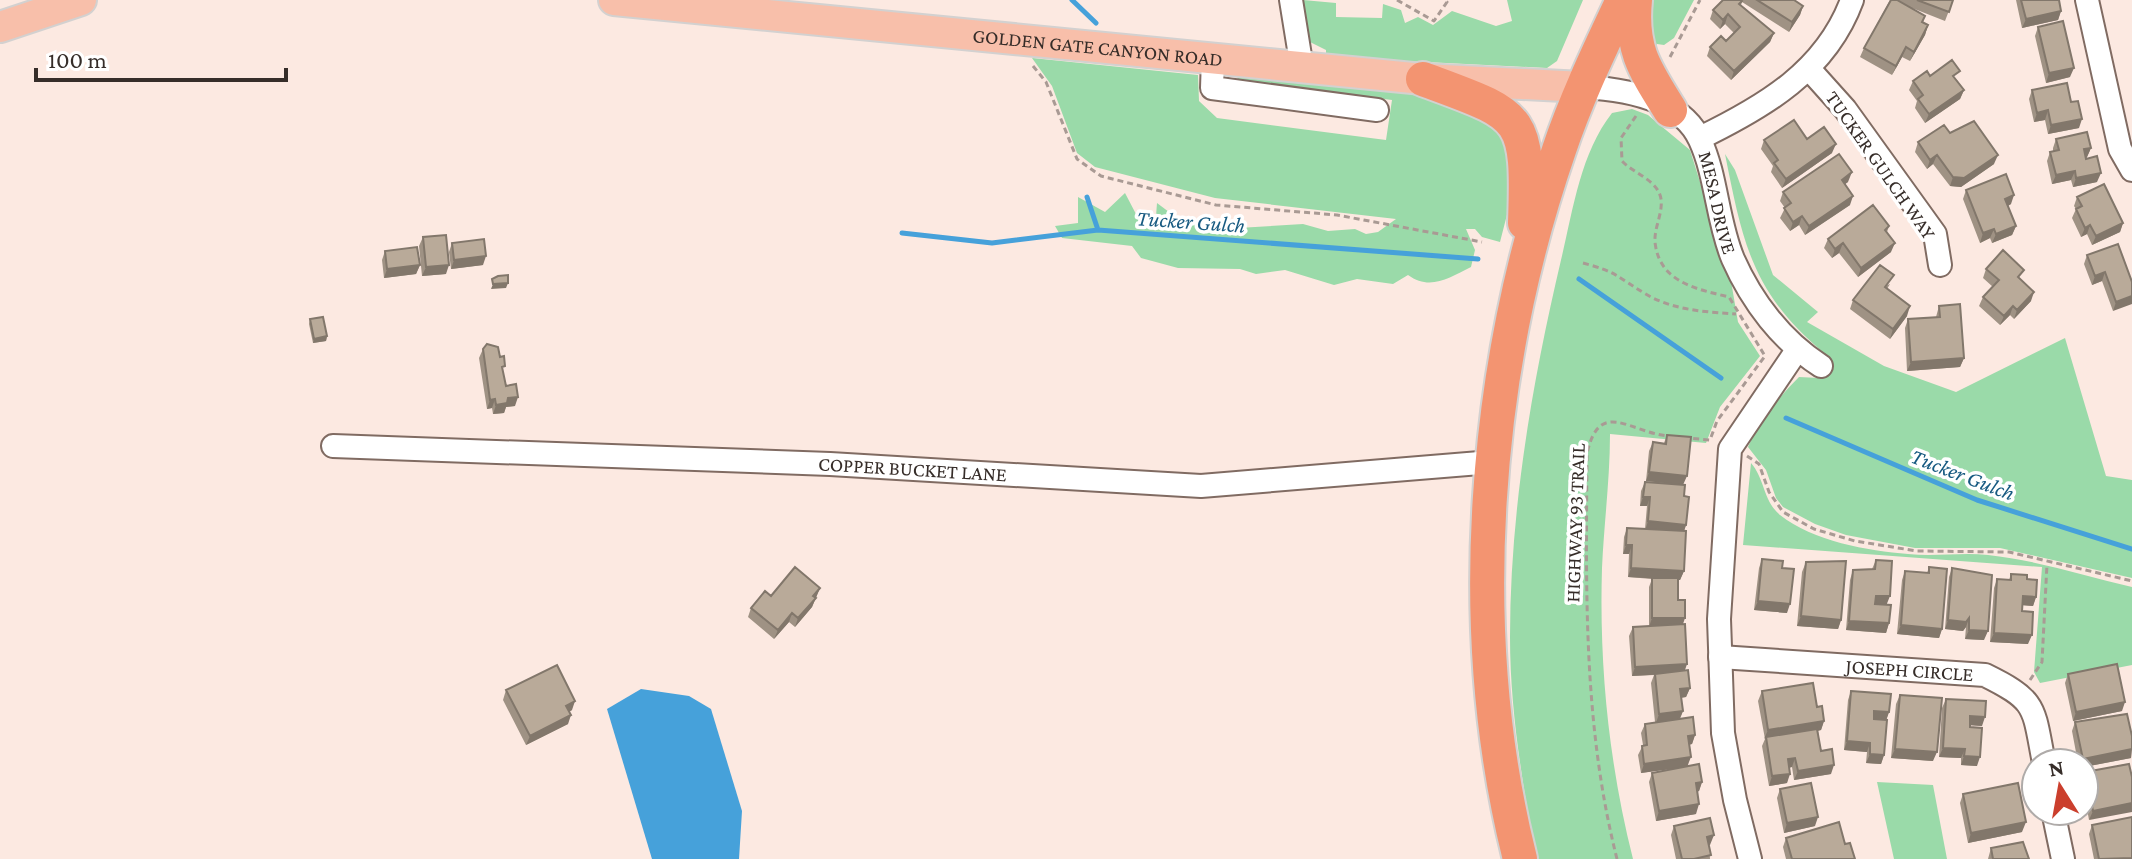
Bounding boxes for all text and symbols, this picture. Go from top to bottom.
street label: GOLDEN GATE CANYON ROAD [972,24,1224,70]
scale bar [36,32,286,82]
text: 100 m [48,46,107,73]
street label: TUCKER GULCH WAY [1822,87,1941,244]
street label: MESA DRIVE [1694,149,1741,257]
water label: Tucker Gulch [1136,205,1246,238]
street label: HIGHWAY 93 TRAIL [1561,443,1589,603]
water label: Tucker Gulch [1908,443,2018,506]
street label: COPPER BUCKET LANE [818,453,1008,485]
street label: JOSEPH CIRCLE [1843,654,1974,685]
north arrow [2020,747,2100,827]
text: N [2047,754,2066,782]

